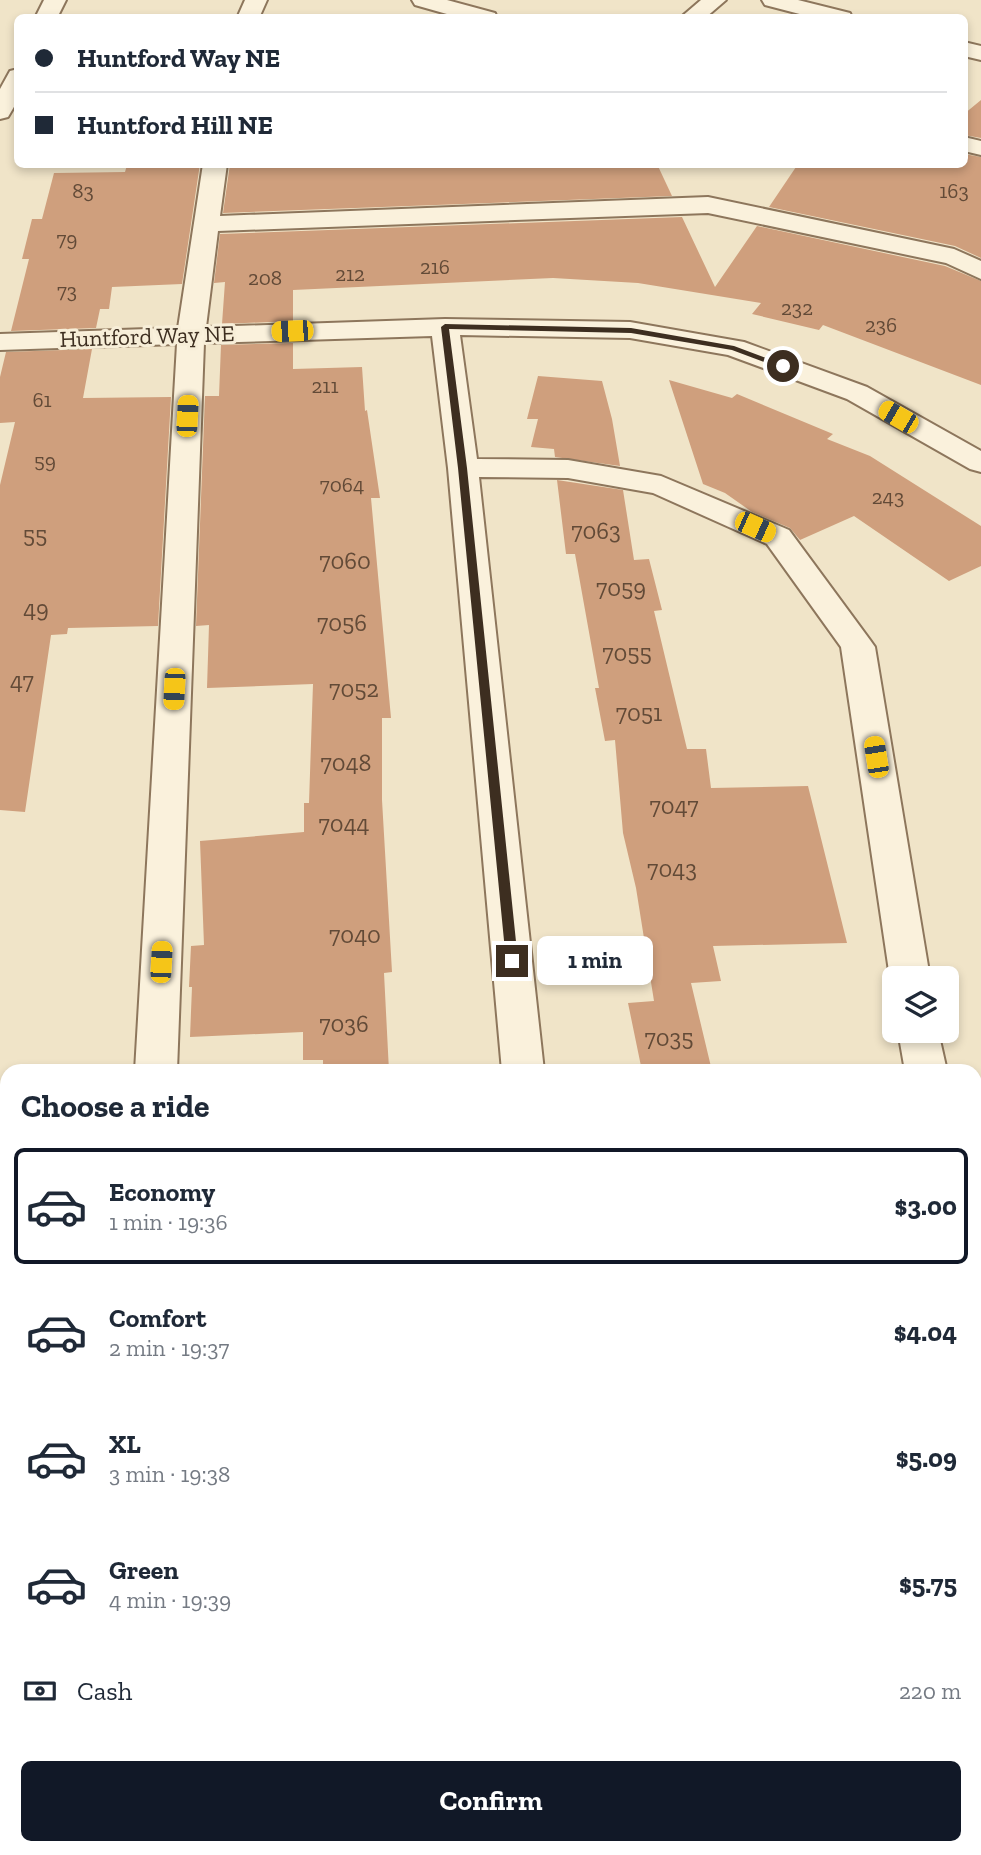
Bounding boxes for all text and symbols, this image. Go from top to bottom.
text: Huntford Way NE [77,42,280,74]
text: Huntford Hill NE [77,109,273,141]
house number: 83 [72,178,94,203]
house number: 163 [939,178,969,203]
house number: 79 [56,226,78,251]
house number: 216 [420,254,450,279]
house number: 212 [335,261,365,286]
house number: 208 [248,265,282,290]
house number: 73 [57,278,77,303]
house number: 232 [781,295,813,320]
house number: 236 [865,312,897,337]
street label: Huntford Way NE [59,319,235,353]
car [271,320,314,342]
route start [767,350,799,382]
house number: 211 [312,373,339,398]
house number: 61 [32,387,52,412]
car [176,394,199,438]
car [875,397,922,437]
house number: 59 [34,448,56,473]
house number: 7064 [320,472,364,497]
house number: 243 [872,484,904,509]
car [732,509,779,545]
house number: 7063 [571,516,621,545]
house number: 55 [23,520,47,549]
house number: 7060 [319,546,371,575]
house number: 7059 [596,573,646,602]
house number: 49 [23,594,49,623]
house number: 7056 [317,608,367,637]
house number: 7055 [602,638,652,667]
house number: 47 [10,666,34,695]
car [163,667,186,711]
house number: 7052 [329,674,379,703]
house number: 7051 [616,698,662,727]
car [863,735,890,779]
house number: 7048 [321,748,371,777]
house number: 7047 [650,791,698,820]
house number: 7044 [319,809,370,838]
house number: 7043 [647,854,697,883]
house number: 7040 [329,920,381,949]
callout: 1 min [536,936,652,986]
car [150,940,173,984]
route end [496,945,528,977]
text: 1 min [568,946,622,974]
map controls [882,966,959,1043]
button: layers [882,966,959,1043]
house number: 7036 [319,1009,369,1038]
house number: 7035 [644,1023,694,1052]
text: Choose a ride [21,1087,209,1125]
icon: car [25,1175,88,1238]
text: Economy [109,1176,215,1208]
text: $3.00 [894,1190,957,1222]
text: 1 min · 19:36 [109,1208,228,1236]
icon: car [25,1301,88,1364]
text: Comfort [109,1302,206,1334]
text: $4.04 [894,1316,957,1348]
text: 2 min · 19:37 [109,1334,229,1362]
icon: car [25,1427,88,1490]
text: XL [109,1428,141,1460]
text: $5.09 [896,1442,957,1474]
text: 3 min · 19:38 [109,1460,230,1488]
icon: car [25,1553,88,1616]
text: Green [109,1554,179,1586]
text: $5.75 [899,1568,957,1600]
text: 4 min · 19:39 [109,1586,231,1614]
icon: cash [21,1672,59,1710]
text: Cash [77,1675,132,1707]
text: 220 m [899,1677,961,1705]
button: Confirm [21,1761,961,1841]

